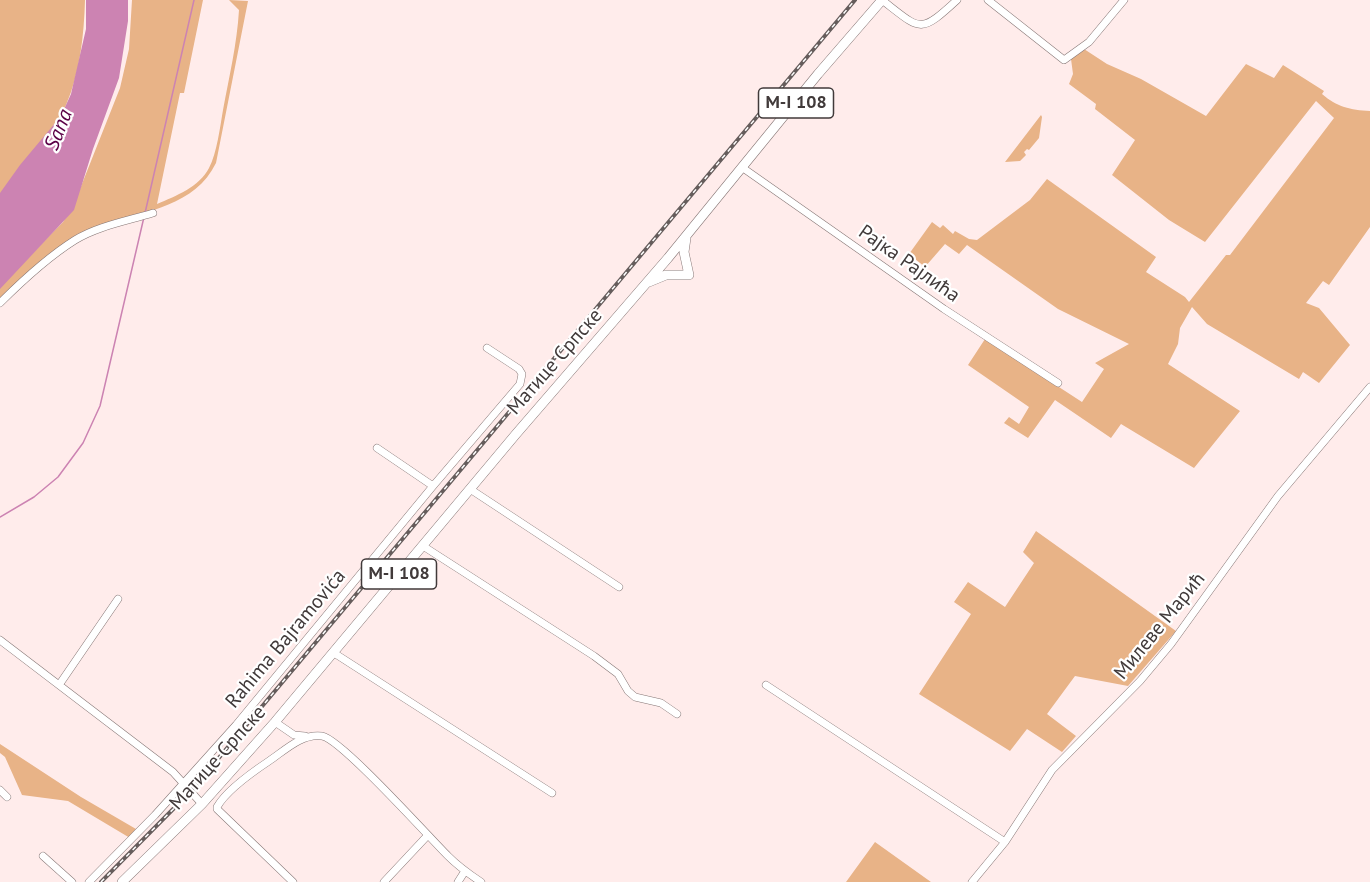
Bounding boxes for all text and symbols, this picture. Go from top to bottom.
road number: M-I 108 [758,88,834,118]
water label: Sana [39,106,79,154]
street label: Рајка Рајлића [854,220,964,308]
street label: Матице Српске [502,304,608,420]
road number: M-I 108 [362,559,436,589]
street label: Rahima Bajramovića [221,565,351,713]
street label: Милеве Мaрић [1109,568,1211,684]
street label: Матице Српске [165,701,271,815]

